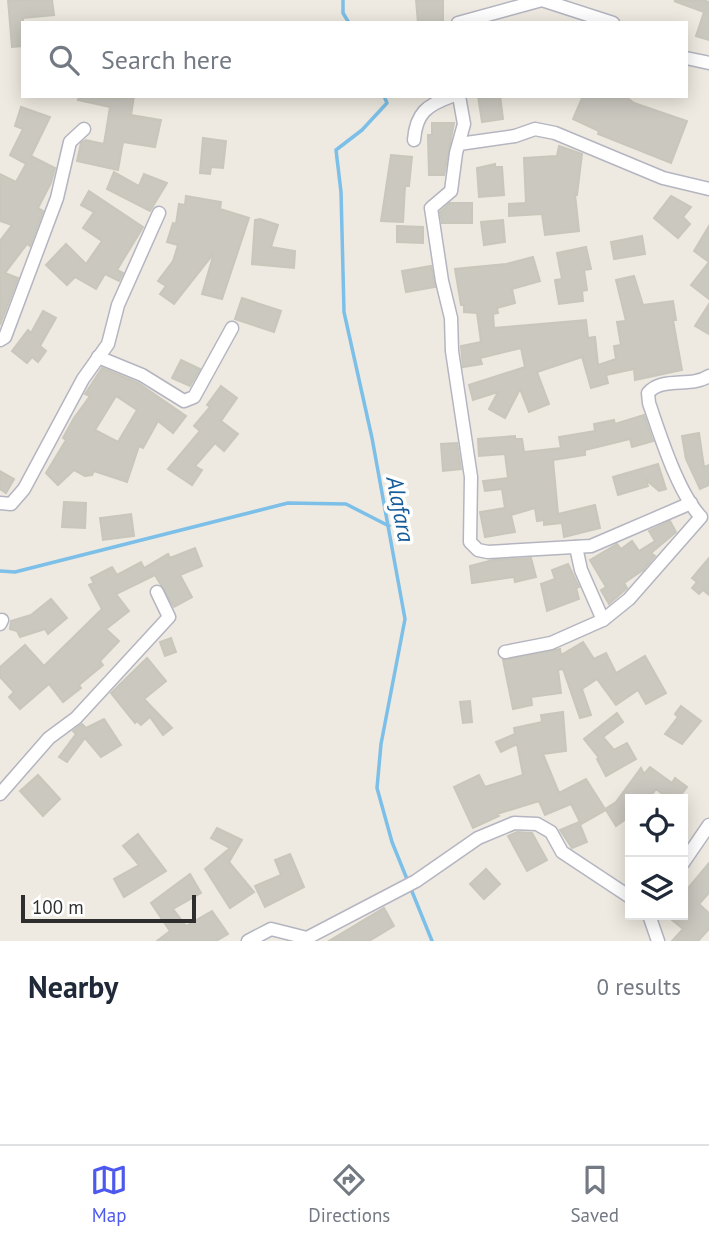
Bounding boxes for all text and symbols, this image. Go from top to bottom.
search box [21,21,688,98]
icon: search [45,41,83,79]
text: Search here [101,43,232,76]
water label: Alafara [380,473,422,544]
map controls [625,794,688,920]
button: locate [625,794,688,857]
button: layers [625,857,688,920]
scale bar [21,892,196,924]
text: 100 m [32,895,84,919]
text: Nearby [28,967,118,1006]
text: 0 results [597,972,681,1001]
tab: Map [90,1161,128,1227]
tab: Directions [308,1161,390,1227]
tab: Saved [571,1161,619,1227]

